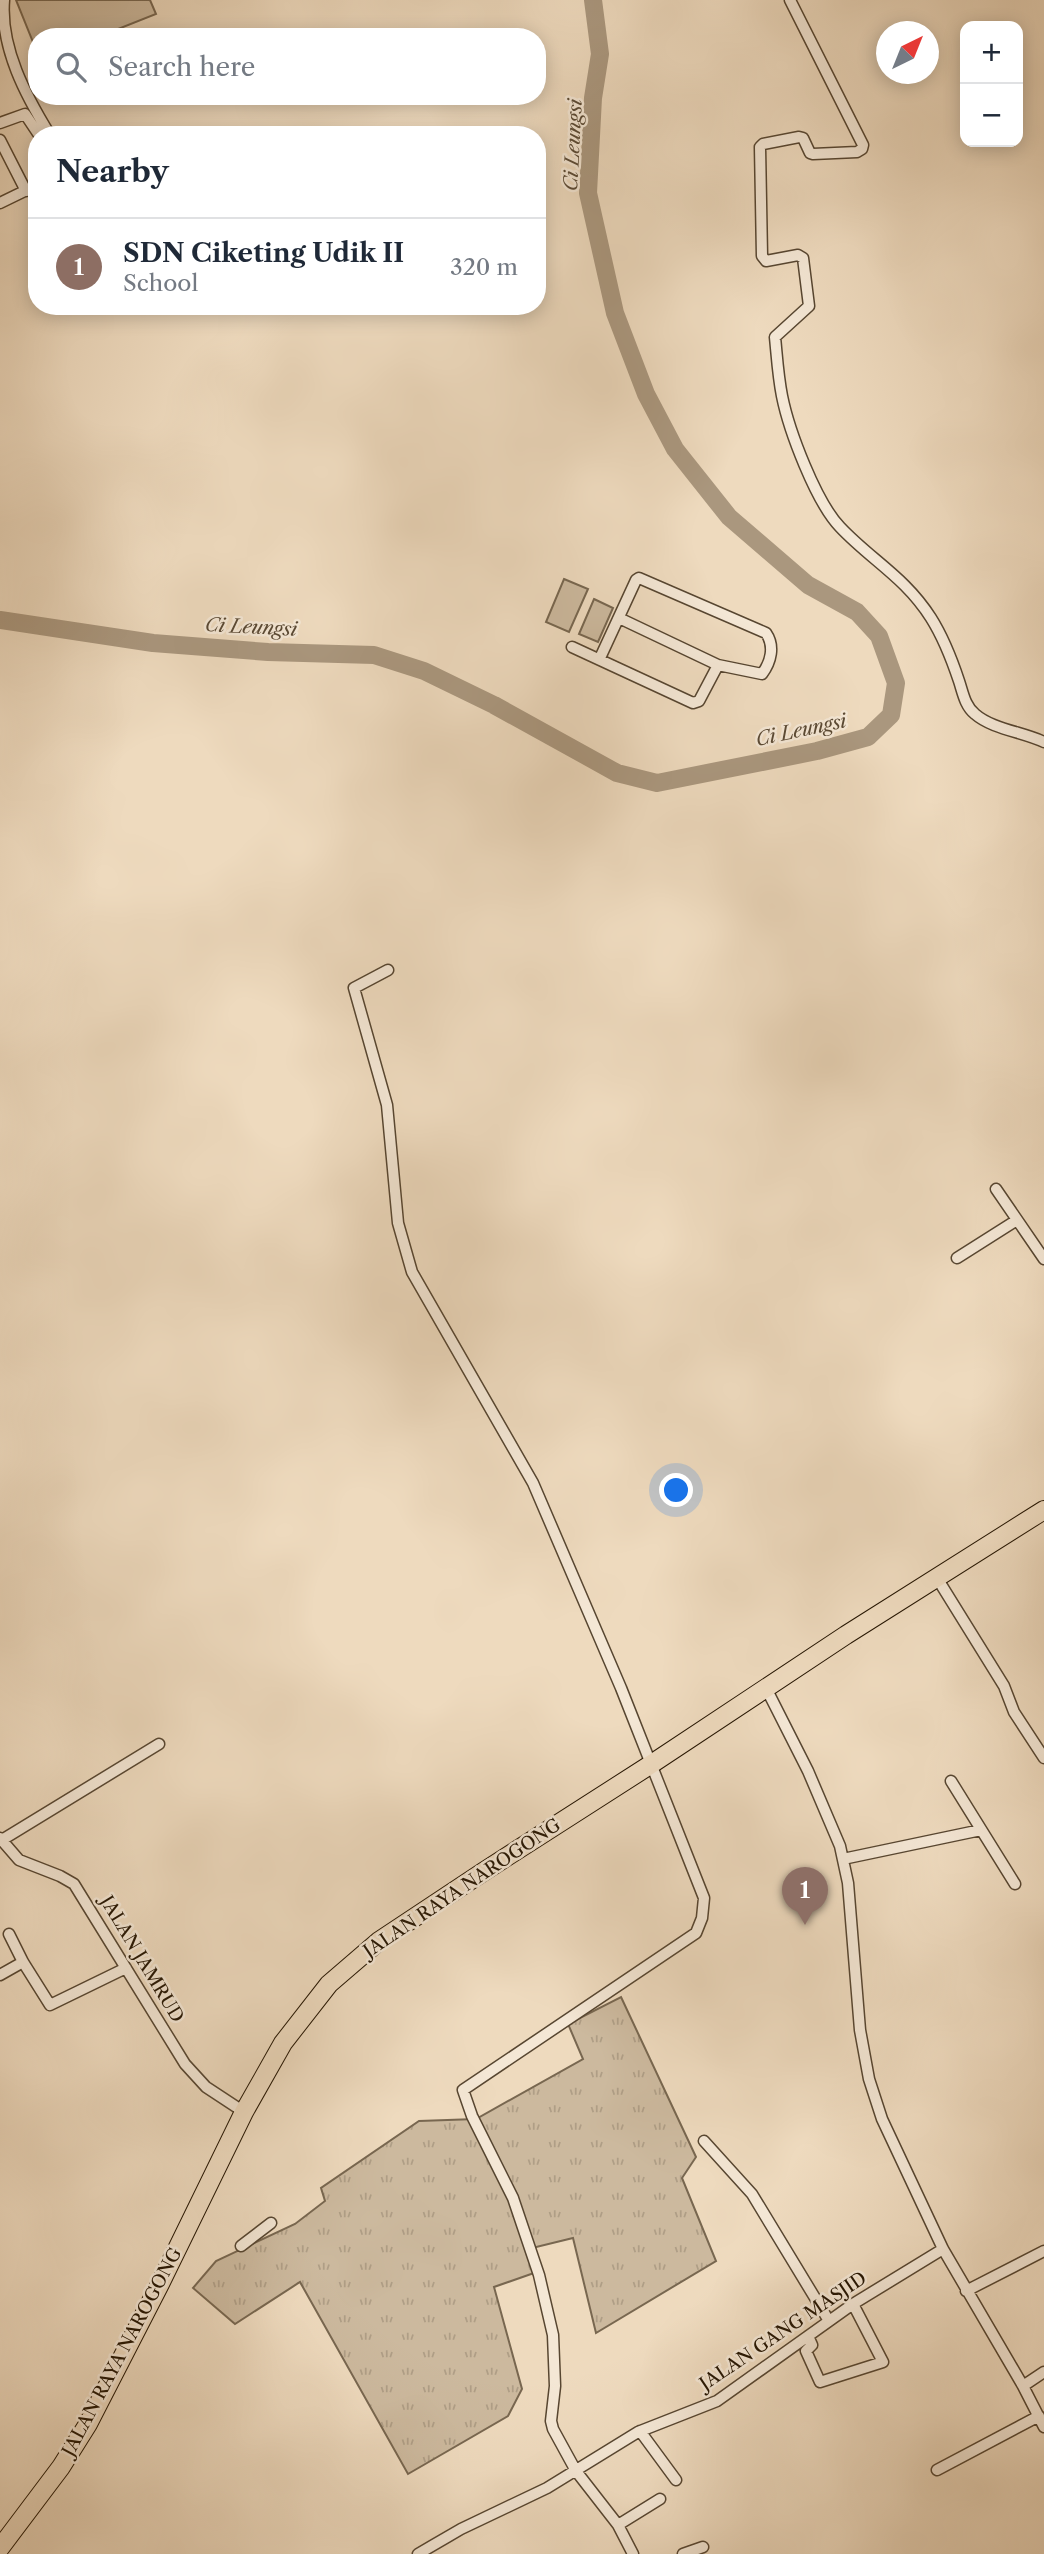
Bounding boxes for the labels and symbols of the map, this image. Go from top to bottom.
north arrow [876,21,939,84]
water label: Ci Leungsi [559,97,587,192]
water label: Ci Leungsi [204,613,299,641]
water label: Ci Leungsi [754,709,849,751]
your location [659,1473,693,1507]
street label: JALAN RAYA NAROGONG [357,1813,565,1964]
pin: 1 [782,1867,828,1925]
street label: JALAN JAMRUD [94,1889,188,2026]
street label: JALAN RAYA NAROGONG [56,2243,187,2463]
street label: JALAN GANG MASJID [693,2267,871,2397]

